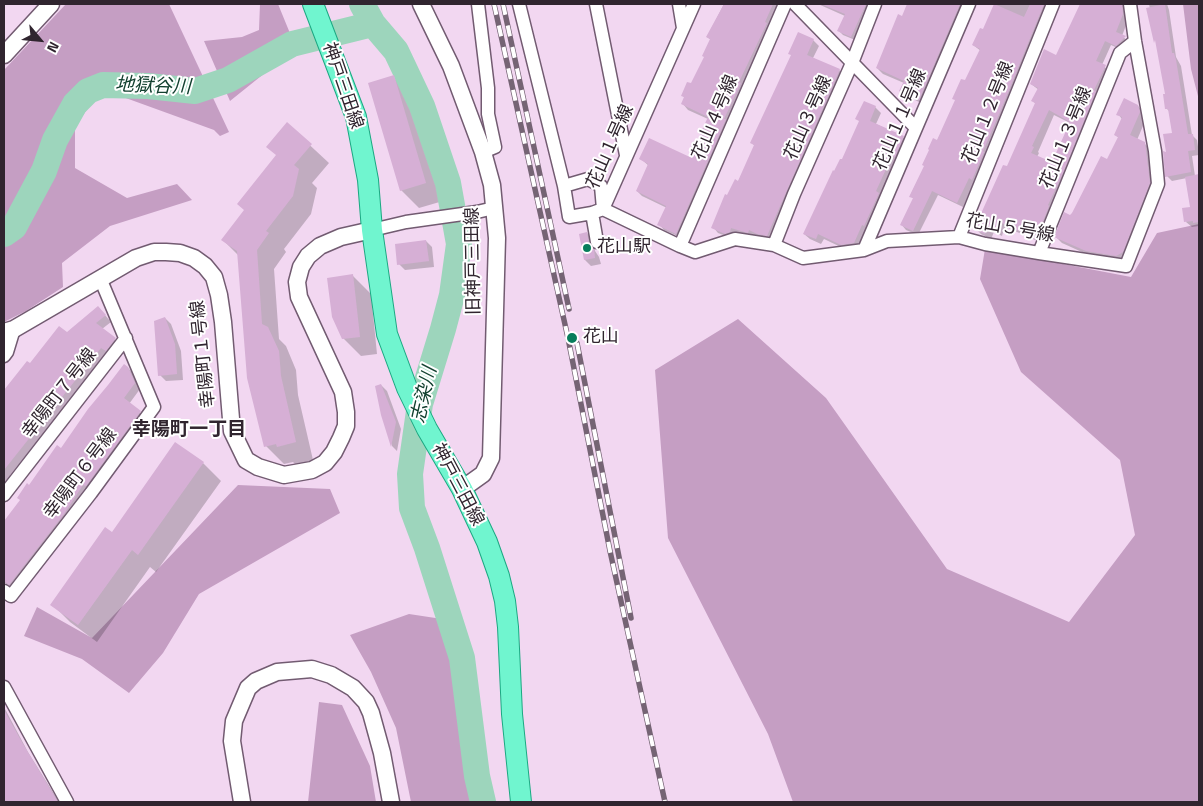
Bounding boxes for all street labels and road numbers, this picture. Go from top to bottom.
street label: 神戸三田線 [317,40,367,132]
street label: 花山１２号線 [959,59,1019,167]
street label: 花山１１号線 [870,66,932,174]
street label: 花山４号線 [688,72,744,164]
street label: 花山３号線 [781,72,837,164]
street label: 花山１３号線 [1037,84,1097,192]
street label: 花山１号線 [583,101,639,193]
street label: 旧神戸三田線 [462,207,486,315]
street label: 花山５号線 [964,211,1056,247]
street label: 幸陽町１号線 [188,299,220,409]
street label: 幸陽町７号線 [18,345,102,443]
street label: 幸陽町６号線 [40,424,122,524]
street label: 神戸三田線 [426,440,488,530]

